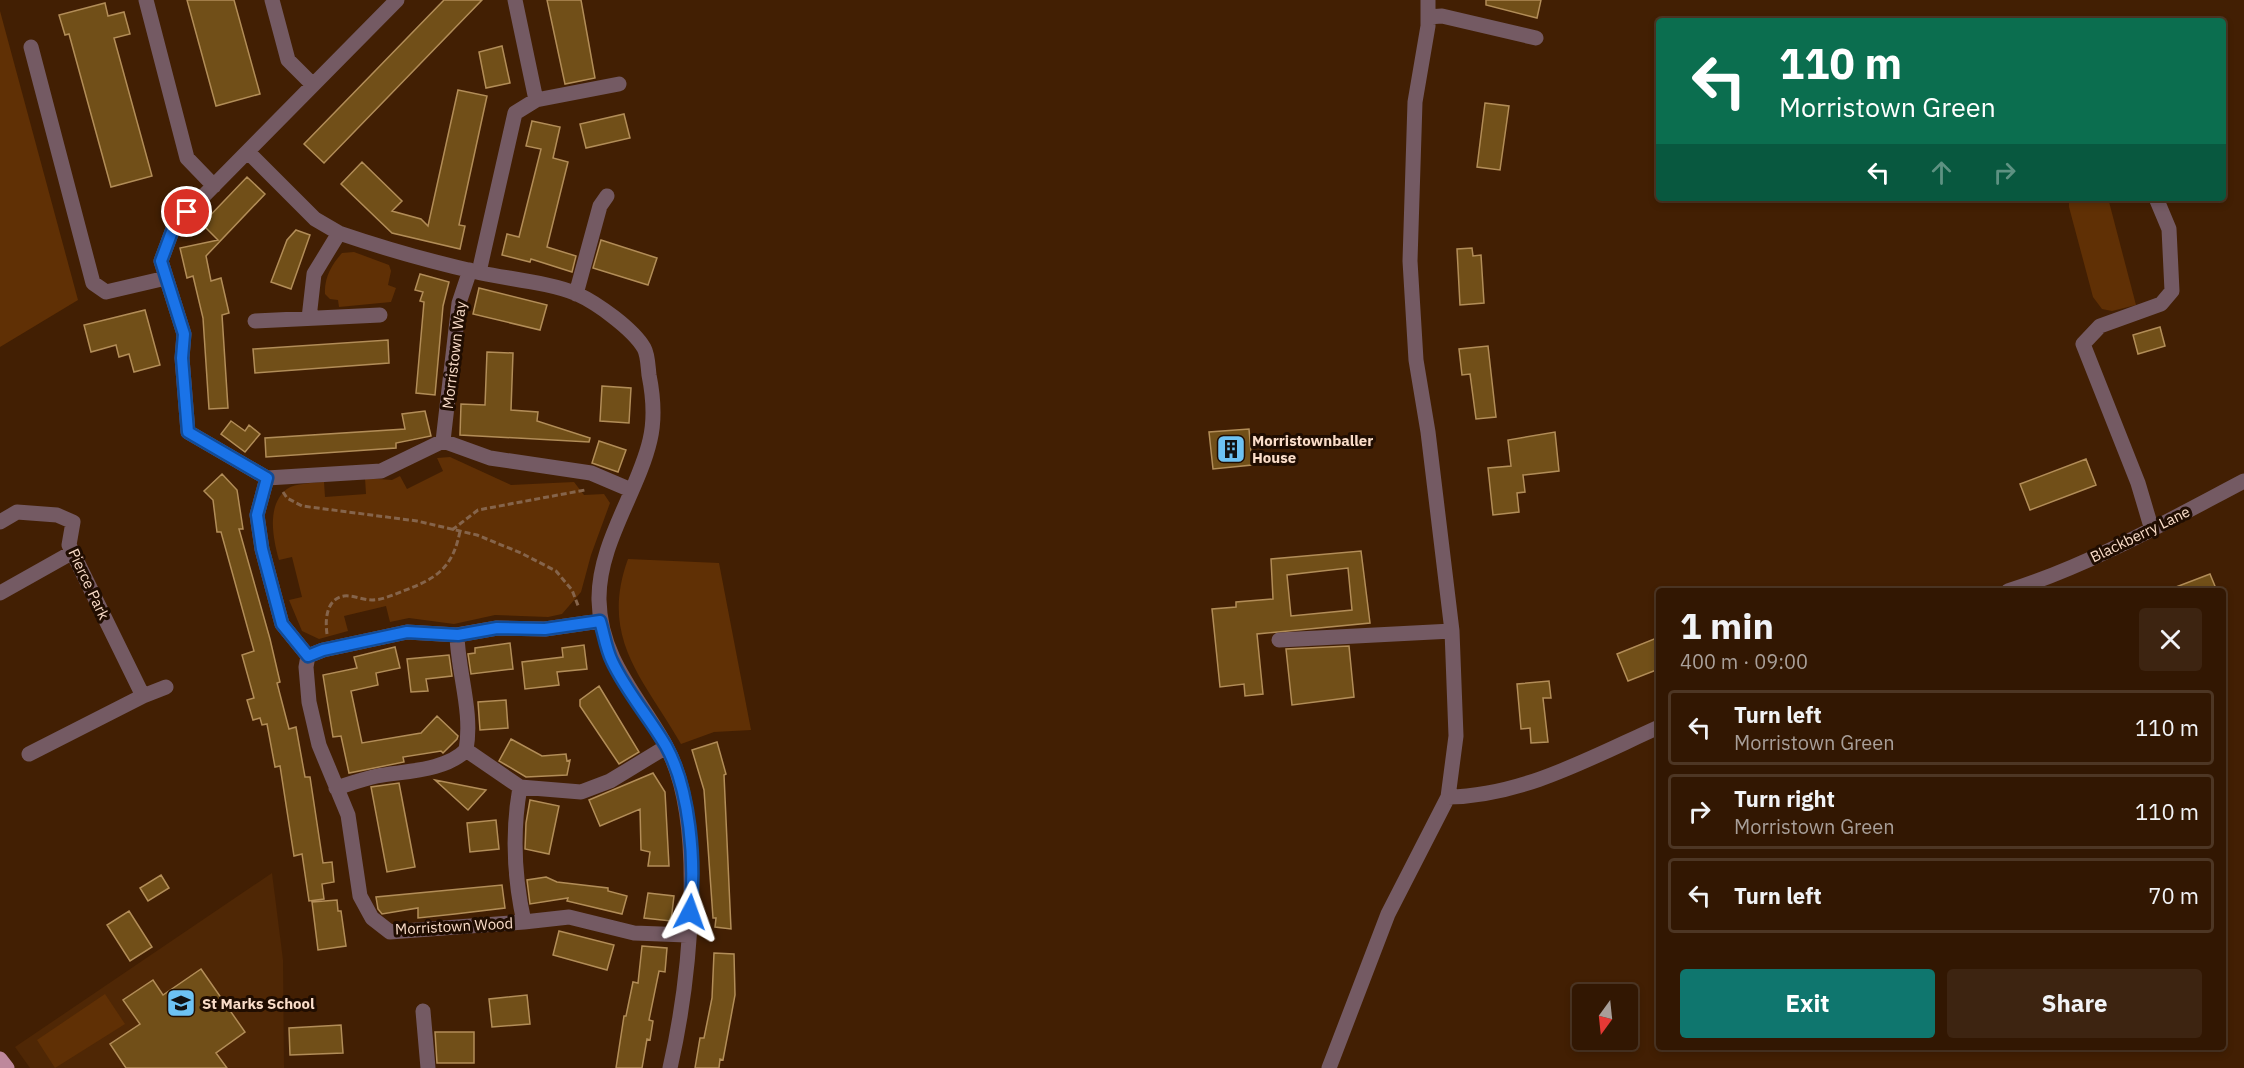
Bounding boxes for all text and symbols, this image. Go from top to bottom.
text: 110 m [1779,36,1902,91]
icon: left [1680,42,1758,120]
text: Morristown Green [1779,89,1996,124]
icon: left [1862,156,1895,189]
icon: ahead [1925,156,1958,189]
icon: right [1988,156,2021,189]
pin [161,186,212,237]
icon: arrive [170,195,203,228]
street label: Morristown Way [438,300,470,410]
place label: Morristownballer House [1252,431,1373,467]
building icon: Morristownballer House [1215,433,1247,465]
street label: Blackberry Lane [2087,502,2193,566]
street label: Pierce Park [64,545,114,623]
text: 1 min [1680,602,1774,649]
button: close [2139,608,2202,671]
text: 400 m · 09:00 [1680,648,1808,675]
text: Turn left [1734,700,1822,729]
icon: left [1683,711,1716,744]
text: 110 m [2135,713,2199,742]
text: Morristown Green [1734,729,1895,756]
text: Turn right [1734,784,1835,813]
icon: right [1683,795,1716,828]
text: 110 m [2135,797,2199,826]
text: Morristown Green [1734,813,1895,840]
icon: left [1683,879,1716,912]
position arrow [658,880,722,944]
text: Turn left [1734,881,1822,910]
text: 70 m [2148,881,2199,910]
street label: Morristown Wood [394,913,514,939]
button: Exit [1680,969,1935,1038]
button: Share [1947,969,2202,1038]
north arrow [1572,984,1638,1050]
map controls [1572,984,1638,1050]
school or university icon: St Marks School [165,987,197,1019]
place label: St Marks School [202,994,315,1013]

